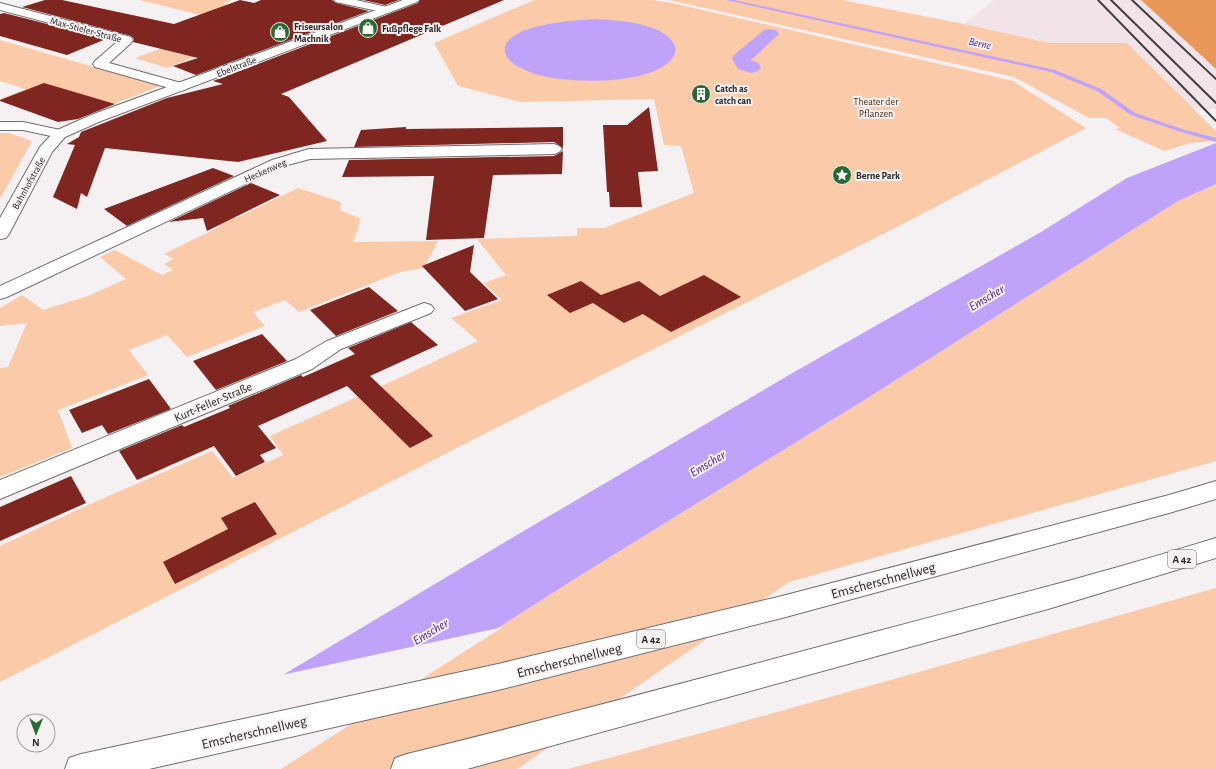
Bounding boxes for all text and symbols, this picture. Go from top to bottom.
street label: Max-Stieler-Straße [49,16,123,44]
shop icon: Fußpflege Falk [357,17,379,39]
shop icon: Friseursalon Machnik [269,21,291,43]
place label: Friseursalon Machnik [294,22,343,44]
place label: Fußpflege Falk [382,24,441,34]
water label: Berne [968,36,992,51]
street label: Ebelstraße [215,55,258,79]
building icon: Catch as catch can [690,83,712,105]
place label: Catch as catch can [715,84,751,106]
park label: Theater der Pflanzen [854,97,899,119]
street label: Bahnhofstraße [10,155,47,211]
street label: Heckenweg [243,157,288,185]
place icon: Berne Park [831,164,853,186]
place label: Berne Park [856,171,900,181]
water label: Emscher [967,282,1007,314]
street label: Kurt-Feller-Straße [172,380,254,424]
water label: Emscher [688,448,728,480]
road number: A 42 [1168,550,1196,568]
street label: Emscherschnellweg [830,560,937,602]
water label: Emscher [411,616,451,648]
road number: A 42 [637,630,665,648]
street label: Emscherschnellweg [515,641,623,681]
north arrow [16,713,56,753]
street label: Emscherschnellweg [200,714,308,752]
text: N [32,737,40,748]

